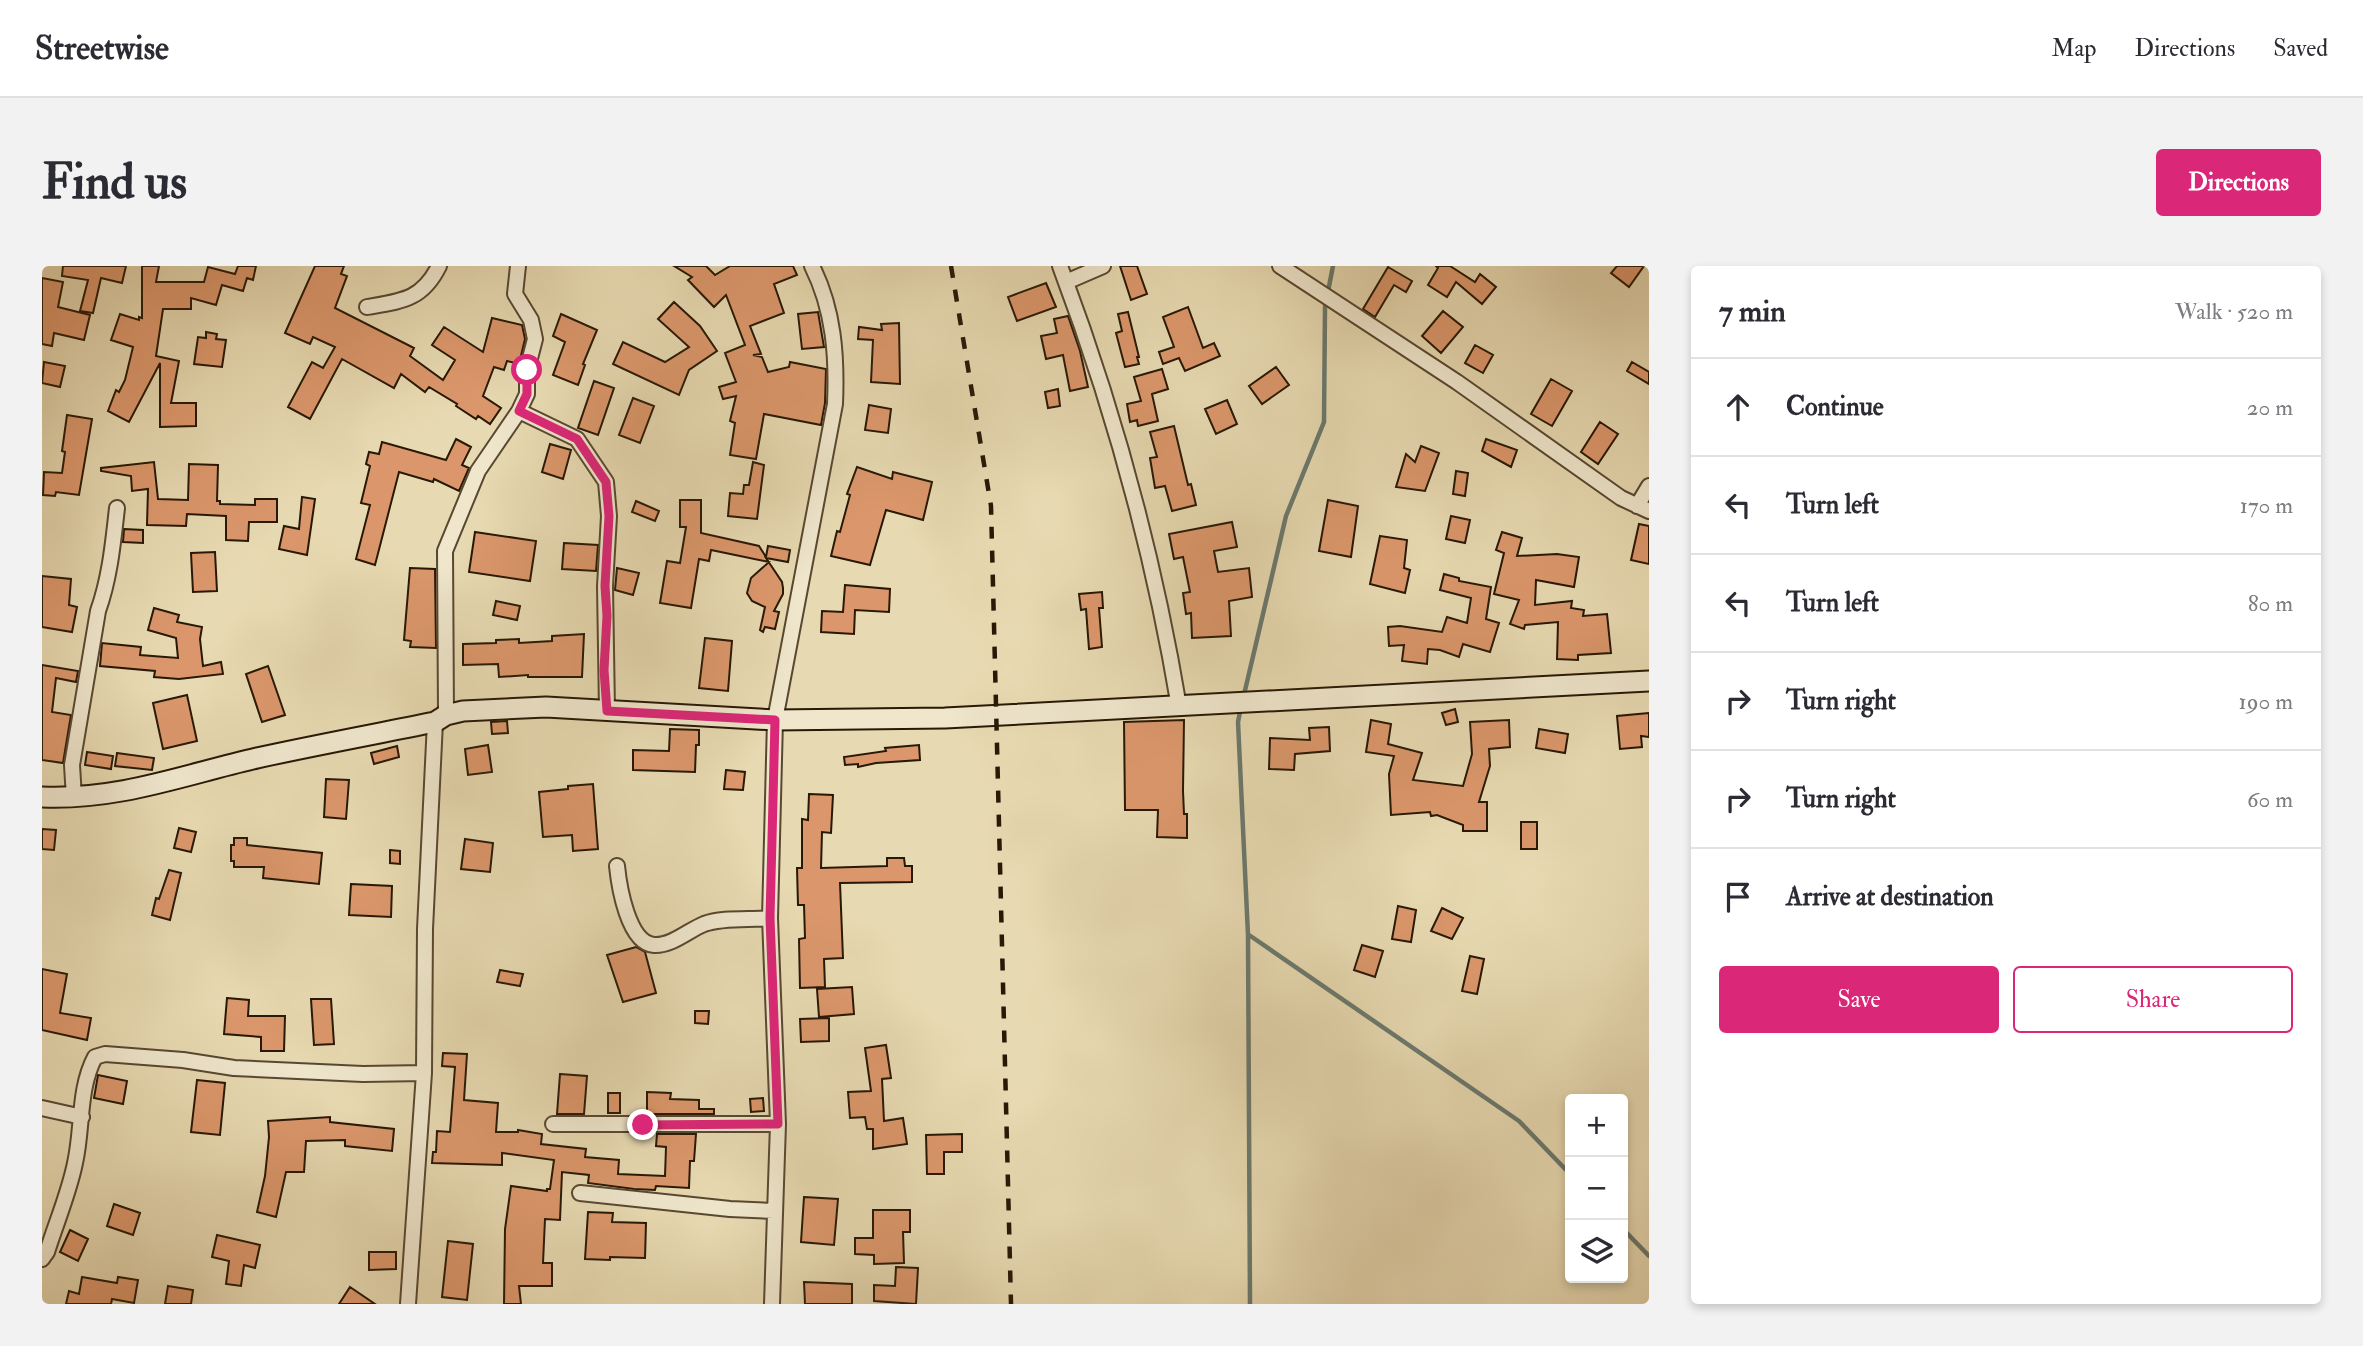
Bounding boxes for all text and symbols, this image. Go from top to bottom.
text: Streetwise [35,28,169,69]
text: Map [2051,33,2096,64]
text: Directions [2134,33,2235,64]
text: Saved [2273,33,2328,64]
button: Directions [2156,149,2321,216]
text: Find us [42,152,187,213]
text: 7 min [1719,293,1786,330]
text: Walk · 520 m [2175,297,2293,326]
route start [511,354,542,385]
icon: ahead [1719,388,1757,426]
text: Continue [1786,391,1884,423]
text: 20 m [2247,393,2293,422]
icon: left [1719,486,1757,524]
text: Turn left [1786,489,1879,521]
text: 170 m [2240,491,2293,520]
icon: left [1719,584,1757,622]
text: Turn left [1786,587,1879,619]
text: 80 m [2248,589,2293,618]
icon: right [1719,682,1757,720]
text: Turn right [1786,685,1896,717]
text: 190 m [2239,687,2293,716]
icon: right [1719,780,1757,818]
text: Turn right [1786,783,1896,815]
text: 60 m [2247,785,2293,814]
icon: arrive [1719,878,1757,916]
text: Arrive at destination [1786,881,1994,913]
button: Save [1719,966,1999,1033]
button: Share [2013,966,2293,1033]
map controls [1565,1094,1628,1283]
button: + [1565,1094,1628,1157]
route end [627,1109,658,1140]
button: − [1565,1157,1628,1220]
button: layers [1565,1220,1628,1283]

